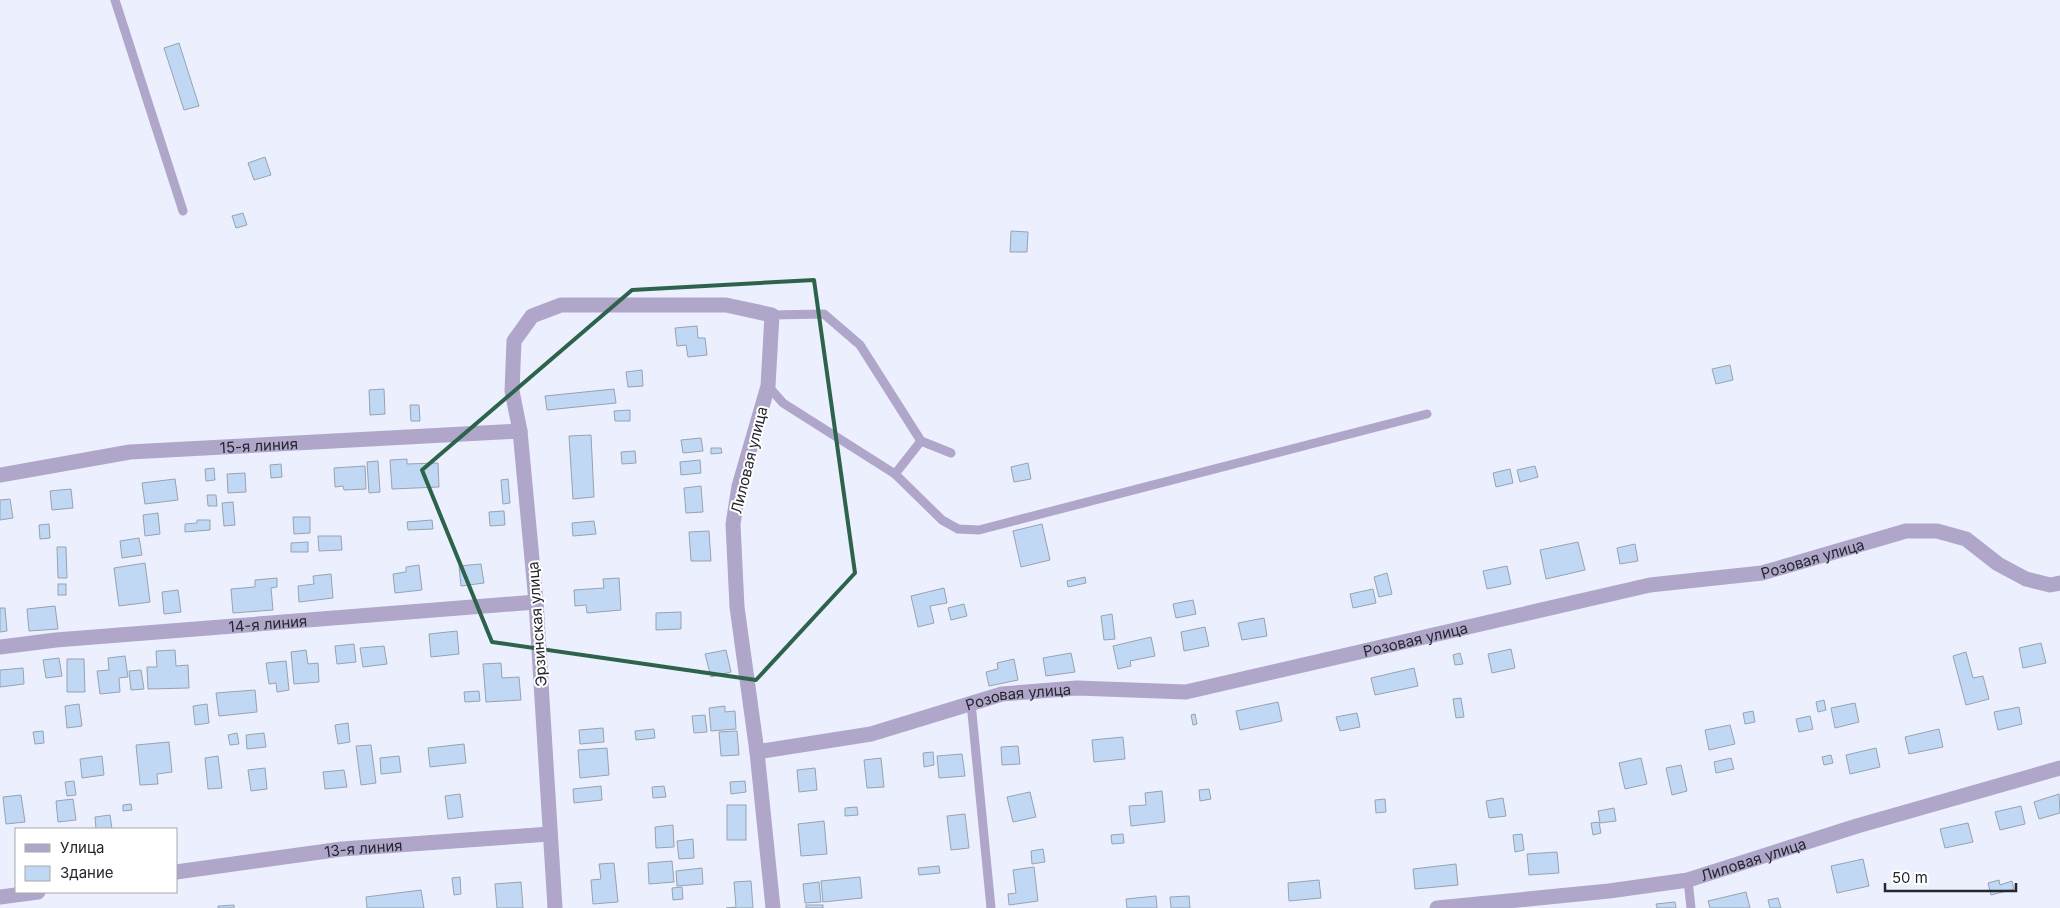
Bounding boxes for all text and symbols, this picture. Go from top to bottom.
street label: Лиловая улица [727,404,771,516]
street label: 15-я линия [219,433,298,457]
street label: Розовая улица [1758,534,1866,582]
street label: Эрзинская улица [523,561,551,687]
street label: 14-я линия [228,611,308,636]
street label: Розовая улица [1361,618,1470,660]
street label: Розовая улица [963,679,1072,714]
legend [15,828,178,893]
street label: Лиловая улица [1698,833,1808,885]
street label: 13-я линия [323,835,403,861]
text: Улица [60,838,104,857]
scale bar [1885,860,2016,892]
text: Здание [60,863,114,882]
text: 50 m [1892,868,1928,887]

